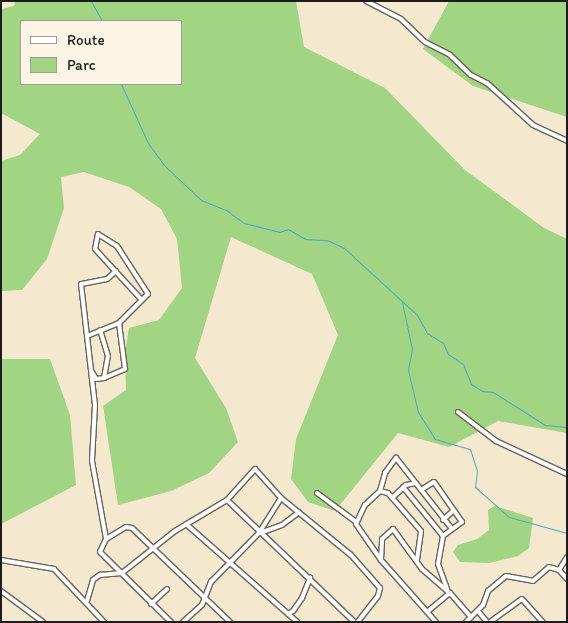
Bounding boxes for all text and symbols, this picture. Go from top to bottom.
legend [20,20,182,85]
text: Route [67,31,105,49]
text: Parc [67,56,96,74]

